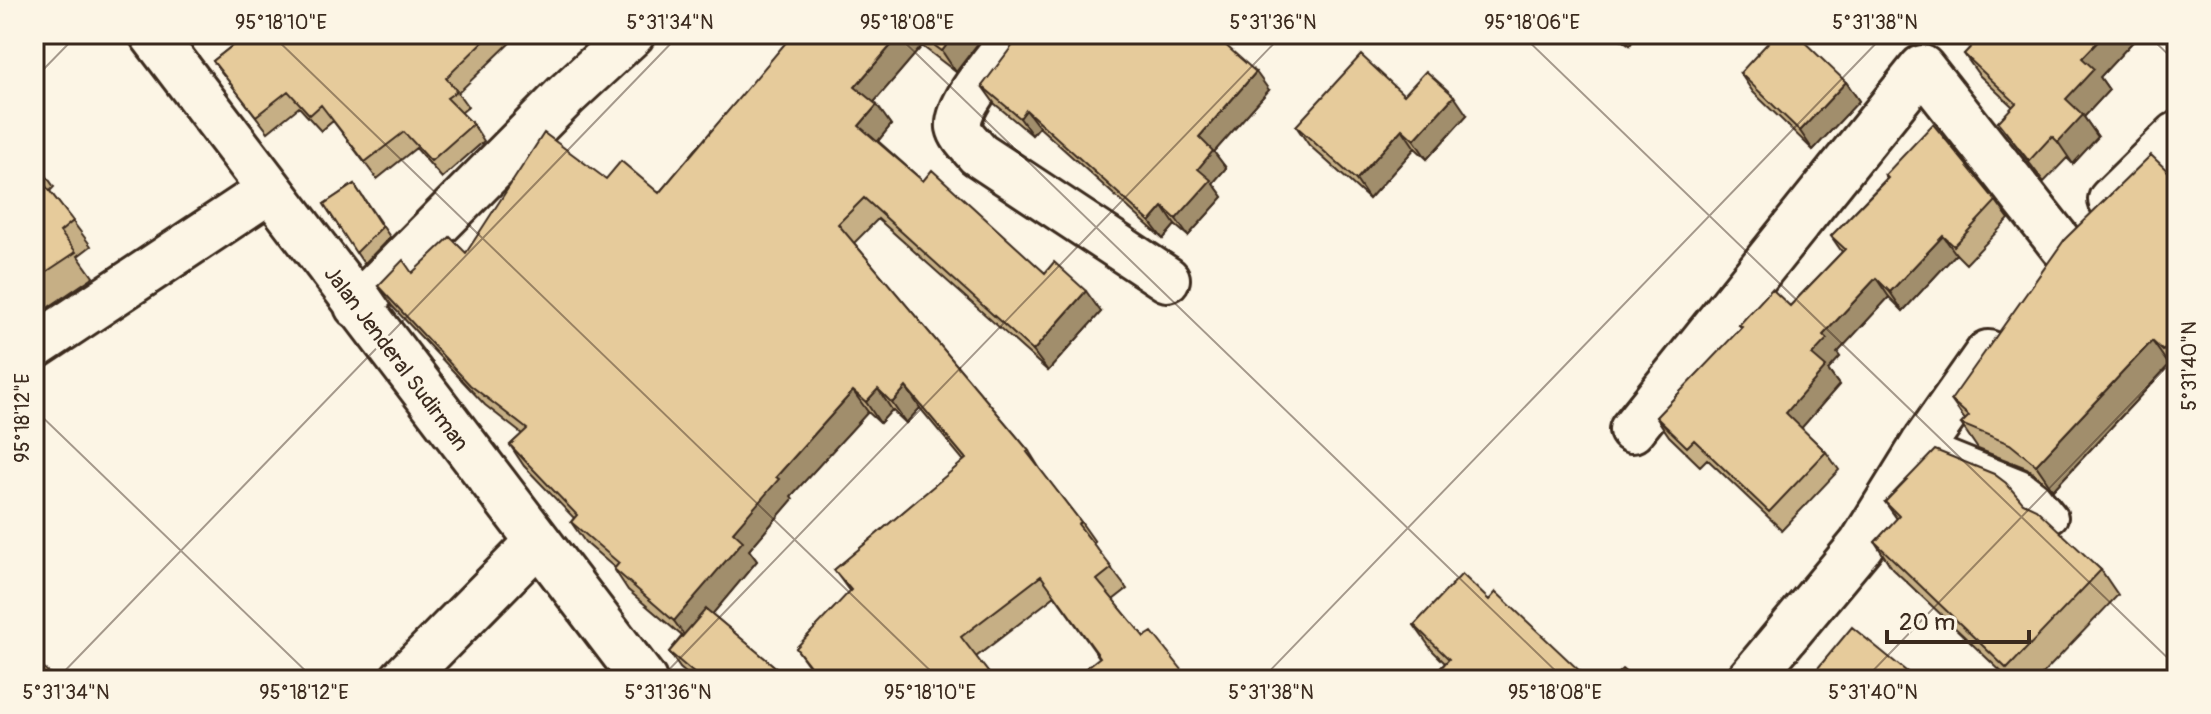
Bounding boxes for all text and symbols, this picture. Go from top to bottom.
text: 95°18'10"E [235,10,327,35]
text: 5°31'34"N [627,10,713,35]
text: 95°18'08"E [860,10,954,35]
text: 5°31'36"N [1230,10,1316,35]
text: 95°18'06"E [1484,10,1580,35]
text: 5°31'38"N [1832,10,1918,35]
street label: Jalan Jenderal Sudirman [318,261,475,457]
text: 5°31'40"N [2177,321,2202,411]
text: 95°18'12"E [10,373,35,463]
scale bar [1887,594,2029,644]
text: 20 m [1899,608,1955,637]
text: 5°31'34"N [23,680,109,705]
text: 95°18'12"E [259,680,349,705]
text: 5°31'36"N [625,680,711,705]
text: 95°18'10"E [884,680,976,705]
text: 5°31'38"N [1228,680,1314,705]
text: 95°18'08"E [1508,680,1602,705]
text: 5°31'40"N [1828,680,1918,705]

